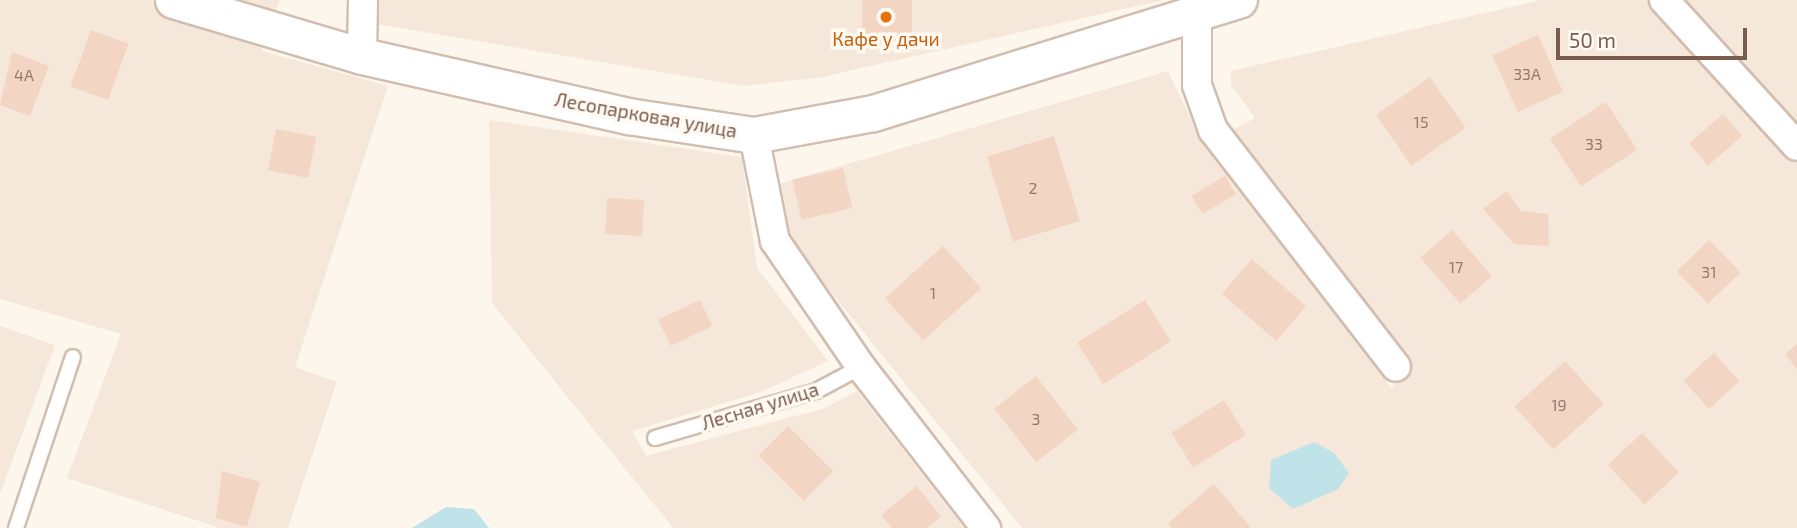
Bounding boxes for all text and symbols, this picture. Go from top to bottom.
marker: Кафе у дачи [878,9,894,25]
scale bar [1559,14,1750,58]
text: 50 m [1569,27,1616,52]
place label: Кафе у дачи [832,28,940,50]
house number: 33А [1513,64,1541,84]
house number: 4А [14,65,34,85]
street label: Лесопарковая улица [553,88,739,142]
house number: 15 [1414,112,1428,132]
house number: 33 [1585,134,1603,154]
house number: 2 [1029,178,1037,198]
house number: 17 [1449,257,1463,277]
house number: 31 [1701,262,1717,282]
house number: 1 [930,283,936,303]
street label: Лесная улица [699,377,821,435]
house number: 19 [1551,395,1567,415]
house number: 3 [1032,409,1040,429]

